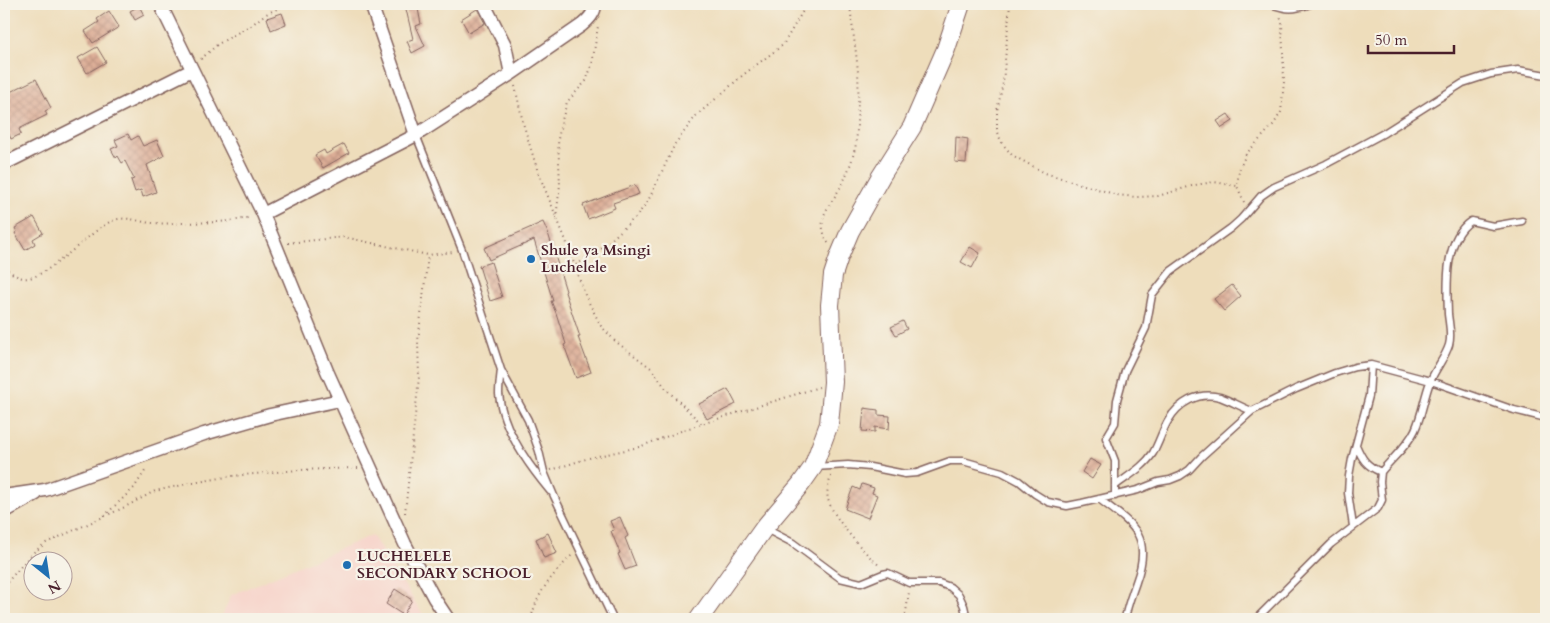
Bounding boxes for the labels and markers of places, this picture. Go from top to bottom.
place label: Shule ya Msingi Luchelele [541,240,651,277]
marker: Shule ya Msingi Luchelele [525,253,537,265]
place label: LUCHELELE SECONDARY SCHOOL [357,546,532,583]
marker: LUCHELELE SECONDARY SCHOOL [341,559,353,571]

